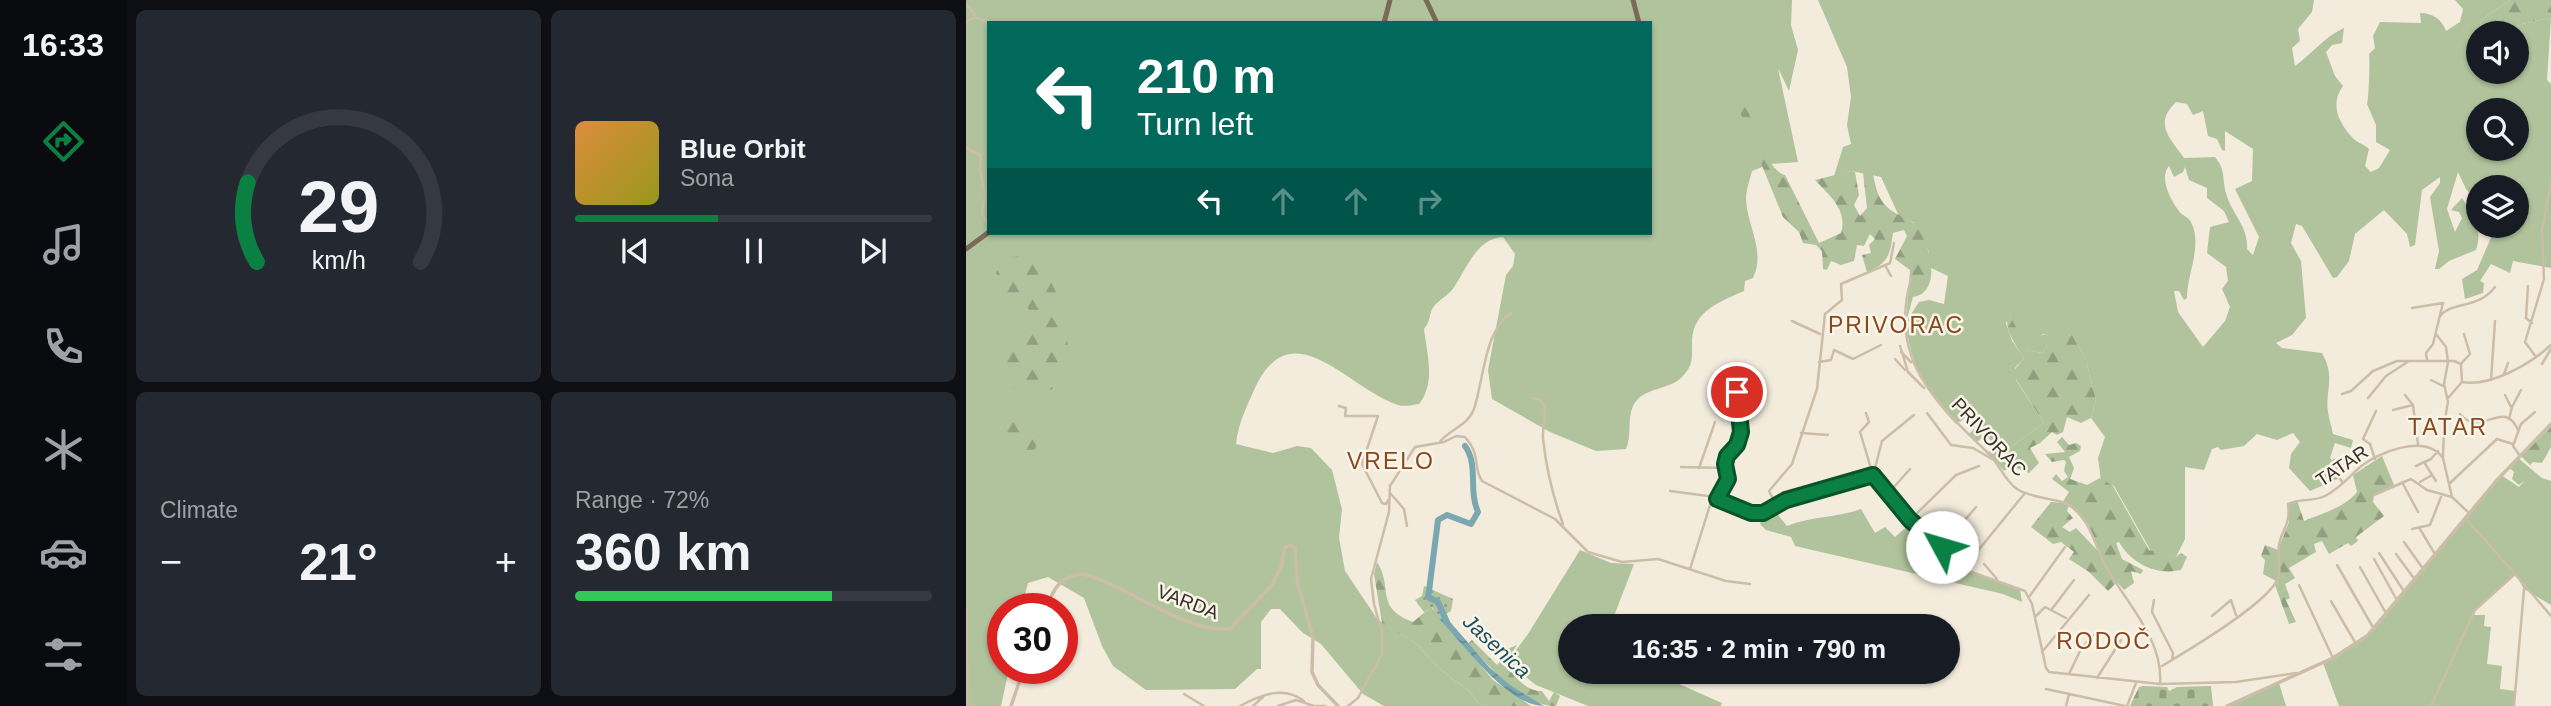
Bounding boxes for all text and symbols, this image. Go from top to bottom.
map controls [2466,21,2529,238]
button: sound [2466,21,2529,84]
text: 16:33 [22,27,104,63]
icon: left [1022,49,1113,140]
text: 210 m [1137,49,1276,103]
button: search [2466,98,2529,161]
text: Turn left [1137,106,1253,142]
icon: directions [39,117,88,166]
text: Blue Orbit [680,134,806,164]
text: Sona [680,165,734,191]
text: 29 [298,166,379,247]
button: layers [2466,175,2529,238]
icon: left [1191,182,1229,220]
icon: ahead [1264,182,1302,220]
icon: ahead [1337,182,1375,220]
icon: right [1410,182,1448,220]
icon: music [39,220,88,269]
icon: previous [616,232,654,270]
icon: pause [735,232,773,270]
icon: next [854,232,892,270]
text: km/h [311,246,366,274]
district label: PRIVORAC [1828,312,1964,338]
icon: phone [39,322,88,371]
pin [1707,362,1767,422]
icon: arrive [1718,373,1756,411]
street label: PRIVORAC [1947,394,2031,480]
district label: TATAR [2408,414,2488,440]
icon: climate [39,425,88,474]
street label: TATAR [2312,441,2372,491]
district label: VRELO [1347,448,1435,474]
text: Range · 72% [575,487,709,513]
text: Climate [160,497,238,523]
position arrow [1905,510,1979,584]
text: 360 km [575,523,751,581]
icon: car [39,528,88,577]
text: 21° [299,533,378,591]
text: − [160,541,182,583]
text: + [495,541,517,583]
street label: VARDA [1154,581,1222,623]
speed limit sign: 30 [987,593,1078,684]
water label: Jasenica [1458,609,1535,683]
district label: RODOČ [2056,627,2152,654]
icon: filters [39,630,88,679]
text: 16:35 · 2 min · 790 m [1632,634,1886,664]

